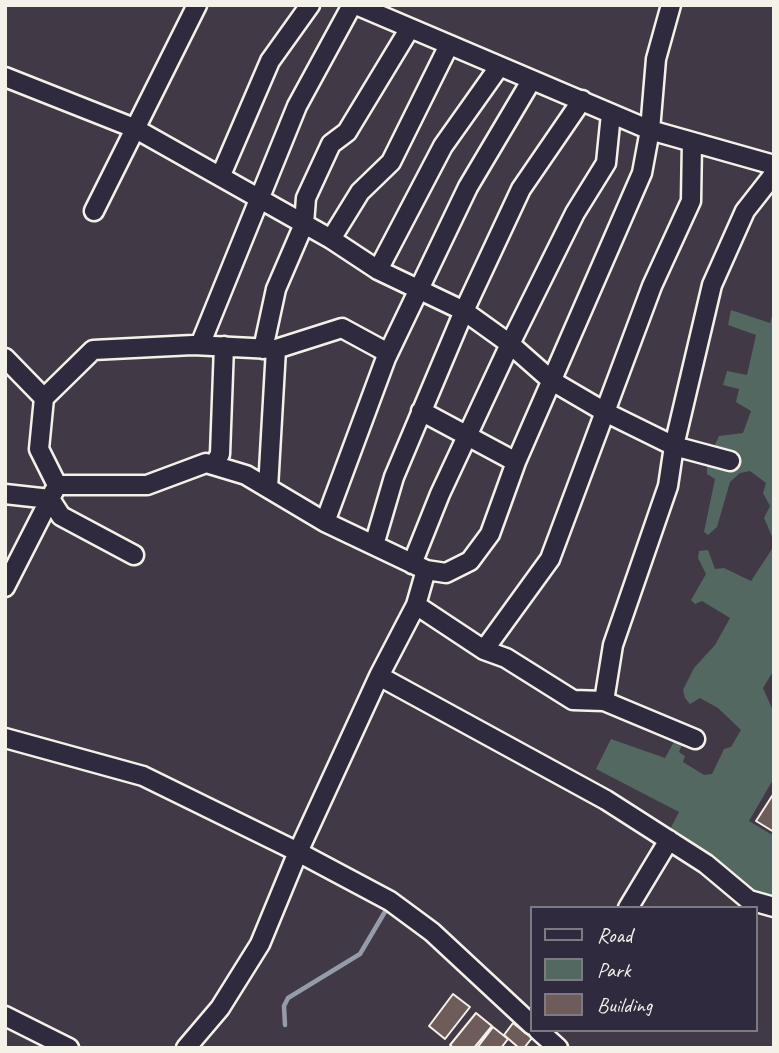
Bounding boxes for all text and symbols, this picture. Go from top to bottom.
legend [530,906,758,1032]
text: Road [597,922,632,948]
text: Park [597,957,630,983]
text: Building [597,992,652,1018]

